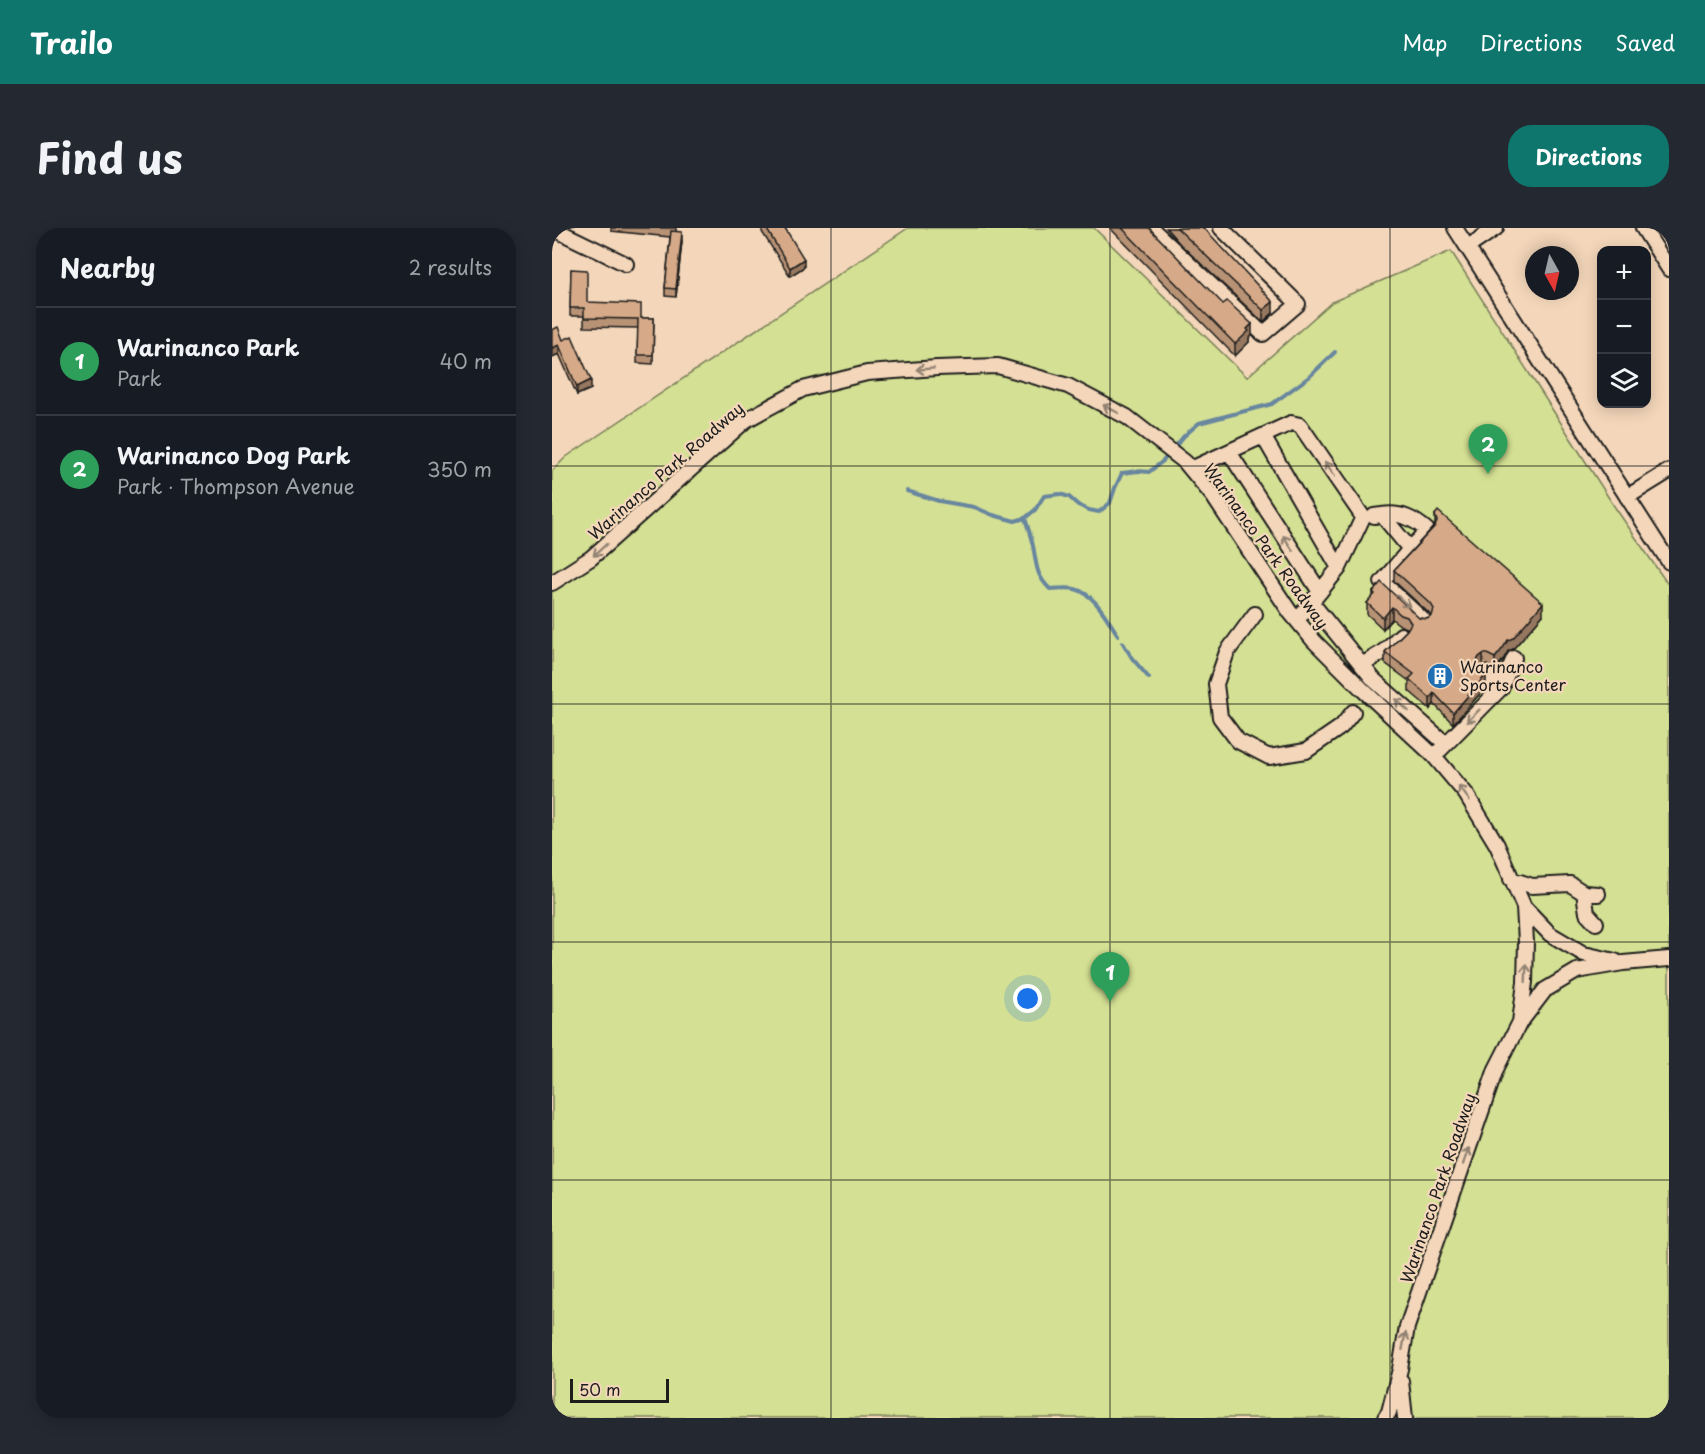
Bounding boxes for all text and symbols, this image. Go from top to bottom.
text: Trailo [30,21,113,64]
text: Map [1402,26,1447,58]
text: Directions [1480,26,1582,58]
text: Saved [1615,26,1675,58]
text: Find us [36,125,183,188]
button: Directions [1508,125,1669,187]
north arrow [1525,246,1579,300]
map controls [1597,246,1651,408]
button: + [1597,246,1651,300]
text: Nearby [60,248,155,287]
text: 2 results [409,252,492,282]
button: − [1597,300,1651,354]
text: Warinanco Park [117,330,299,363]
text: 1 [75,346,84,376]
text: 40 m [440,346,492,376]
button: layers [1597,354,1651,408]
text: Park [117,363,162,393]
one-way arrow [915,363,935,374]
street label: Warinanco Park Roadway [582,396,748,545]
one-way arrow [1103,403,1121,414]
pin: 2 [1468,424,1508,474]
text: Warinanco Dog Park [117,438,350,471]
text: 2 [72,454,87,484]
text: 350 m [427,454,492,484]
street label: Warinanco Park Roadway [1199,458,1335,633]
one-way arrow [1324,461,1336,477]
text: Park · Thompson Avenue [117,471,355,501]
one-way arrow [1282,534,1295,551]
one-way arrow [593,543,608,557]
one-way arrow [1396,594,1411,609]
place label: Warinanco Sports Center [1460,654,1567,696]
building icon: Warinanco Sports Center [1425,661,1455,691]
one-way arrow [1395,698,1410,712]
one-way arrow [1466,708,1481,723]
one-way arrow [1458,785,1471,801]
pin: 1 [1090,952,1130,1002]
one-way arrow [1520,963,1531,983]
your location [1013,984,1042,1013]
street label: Warinanco Park Roadway [1393,1090,1481,1286]
one-way arrow [1461,1148,1472,1166]
one-way arrow [1399,1332,1410,1352]
scale bar [570,1376,669,1404]
text: 50 m [579,1377,620,1401]

